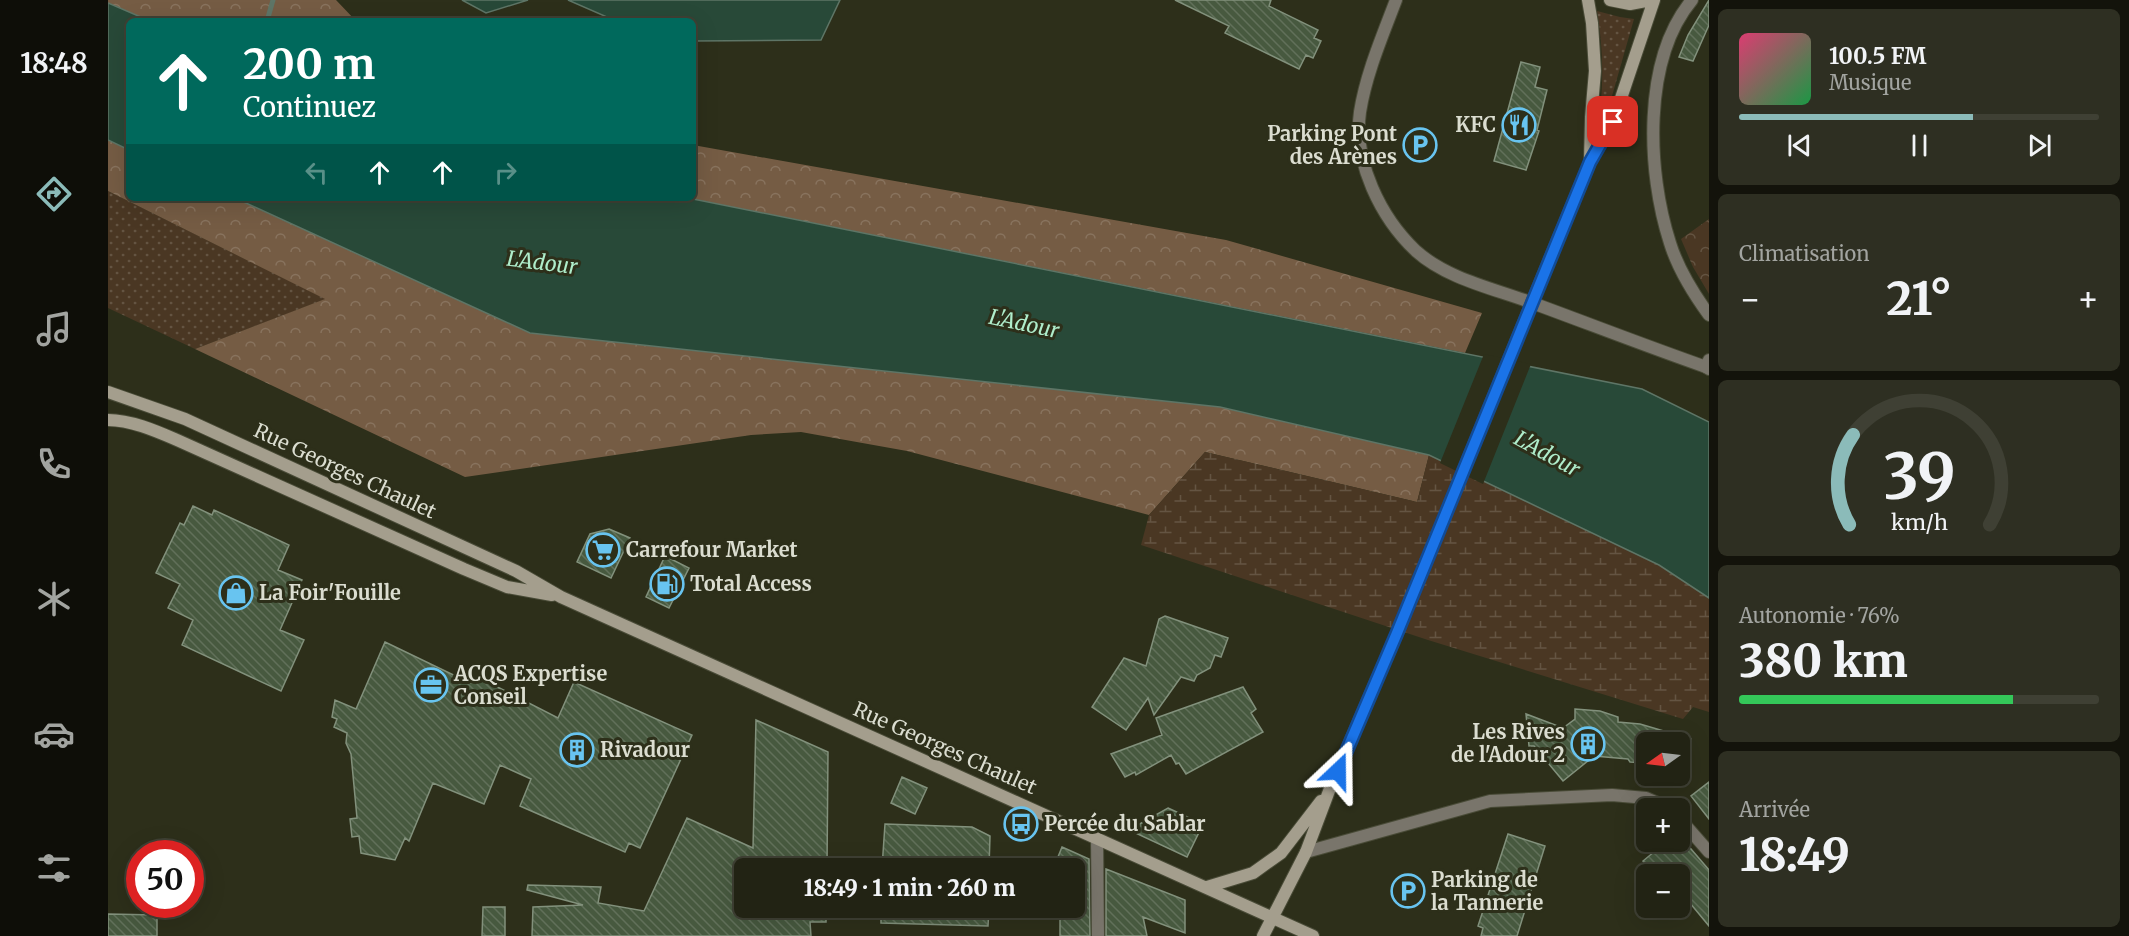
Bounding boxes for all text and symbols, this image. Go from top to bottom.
text: 200 m [243,38,375,90]
icon: ahead [144,42,222,120]
text: 100.5 FM [1829,42,1926,70]
text: 18:48 [20,46,88,80]
text: Musique [1829,70,1911,95]
text: Continuez [243,90,376,124]
pin [1587,96,1638,147]
icon: arrive [1596,105,1629,138]
restaurant icon: KFC [1501,107,1537,143]
place label: KFC [1455,112,1496,137]
place label: Parking Pont des Arènes [1267,121,1397,169]
parking icon: Parking Pont des Arènes [1402,127,1438,163]
icon: previous [1783,129,1816,162]
icon: pause [1903,129,1936,162]
icon: next [2023,129,2056,162]
icon: left [300,156,333,189]
icon: ahead [363,156,396,189]
icon: ahead [426,156,459,189]
icon: right [489,156,522,189]
icon: directions [33,173,75,215]
text: Climatisation [1739,241,1870,266]
water label: L'Adour [505,245,579,280]
text: 21° [1886,271,1952,327]
text: − [1739,279,1761,320]
text: + [2077,279,2099,320]
water label: L'Adour [987,303,1062,344]
icon: music [33,308,75,350]
street label: Rue Georges Chaulet [250,417,440,524]
water label: L'Adour [1510,425,1585,483]
text: 39 [1883,438,1955,516]
icon: phone [33,443,75,485]
text: km/h [1891,509,1947,536]
supermarket icon: Carrefour Market [585,532,621,568]
place label: Carrefour Market [626,537,798,562]
fuel station icon: Total Access [649,566,685,602]
place label: Total Access [690,571,812,596]
shop icon: La Foir'Fouille [218,575,254,611]
icon: climate [33,578,75,620]
place label: La Foir'Fouille [259,580,401,605]
text: Autonomie · 76% [1739,603,1900,628]
text: 380 km [1739,633,1908,689]
place label: ACQS Expertise Conseil [453,661,607,709]
office icon: ACQS Expertise Conseil [413,667,449,703]
street label: Rue Georges Chaulet [850,696,1041,799]
icon: car [33,713,75,755]
place label: Les Rives de l'Adour 2 [1451,719,1565,767]
building icon: Les Rives de l'Adour 2 [1570,726,1606,762]
building icon: Rivadour [559,732,595,768]
north arrow [1636,732,1690,786]
map controls [1636,732,1690,918]
place label: Rivadour [600,737,690,762]
position arrow [1306,739,1370,803]
text: Arrivée [1739,797,1810,822]
button: + [1636,798,1690,852]
bus stop icon: Percée du Sablar [1003,806,1039,842]
place label: Percée du Sablar [1044,811,1206,836]
text: 18:49 [1739,827,1850,883]
speed limit sign: 50 [126,840,204,918]
icon: filters [33,847,75,889]
button: − [1636,864,1690,918]
place label: Parking de la Tannerie [1431,867,1543,915]
parking icon: Parking de la Tannerie [1390,873,1426,909]
text: 18:49 · 1 min · 260 m [804,874,1015,902]

